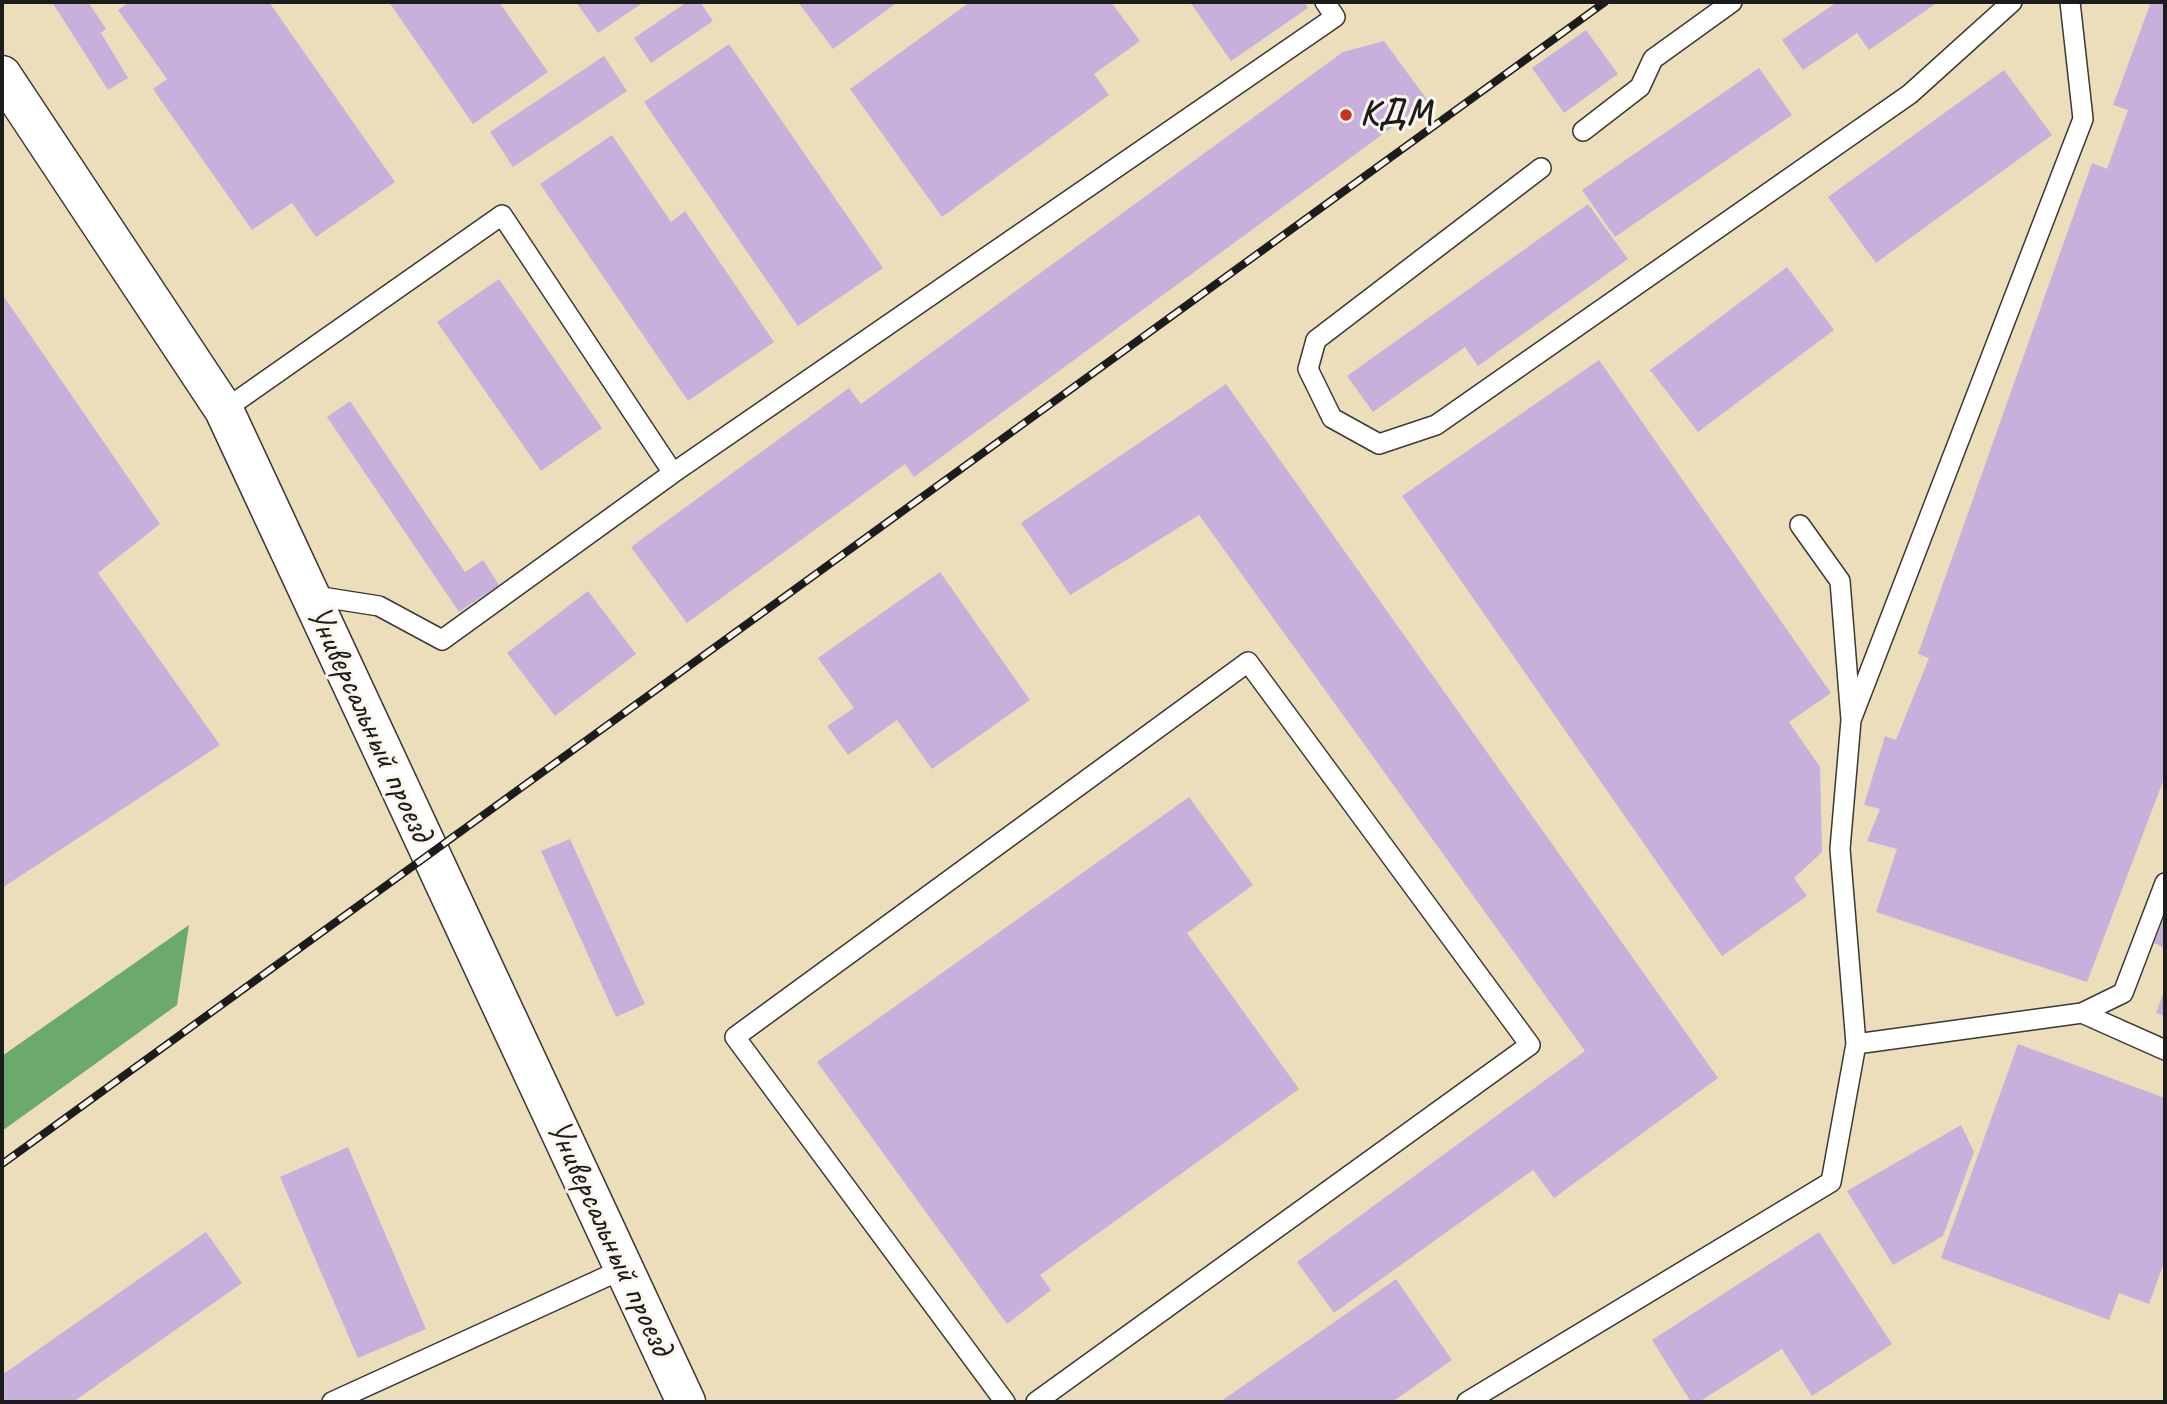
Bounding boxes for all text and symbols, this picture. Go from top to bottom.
place label: КДМ [1360,94,1433,136]
marker: КДМ [1338,107,1354,123]
street label: Универсальный проезд [296,600,442,848]
street label: Универсальный проезд [536,1114,682,1362]

